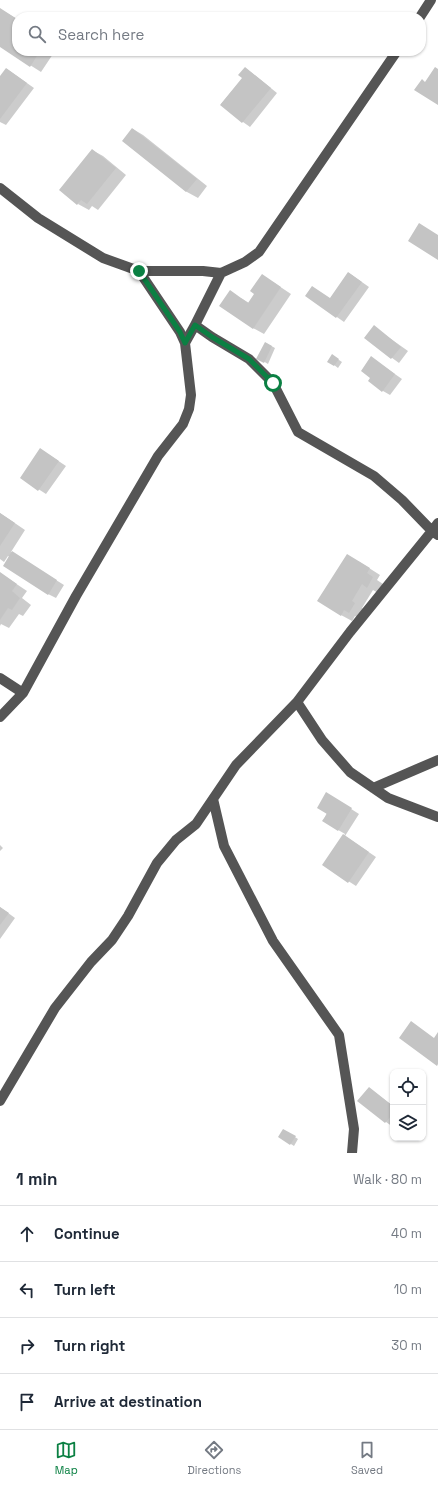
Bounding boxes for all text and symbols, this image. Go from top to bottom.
search box [12,12,426,56]
icon: search [26,23,48,45]
text: Search here [58,25,144,44]
route end [130,262,148,280]
route start [264,374,282,392]
map controls [390,1069,426,1141]
button: locate [390,1069,426,1105]
button: layers [390,1105,426,1141]
text: 1 min [16,1168,58,1190]
text: Walk · 80 m [353,1171,422,1188]
icon: ahead [16,1223,38,1245]
text: Continue [54,1224,120,1243]
text: 40 m [391,1225,422,1242]
icon: left [16,1279,38,1301]
text: Turn left [54,1280,116,1299]
text: 10 m [394,1281,422,1298]
icon: right [16,1335,38,1357]
text: Turn right [54,1336,125,1355]
text: 30 m [391,1337,422,1354]
icon: arrive [16,1391,38,1413]
text: Arrive at destination [54,1392,202,1411]
tab: Map [55,1439,78,1477]
tab: Directions [187,1439,241,1477]
tab: Saved [351,1439,383,1477]

